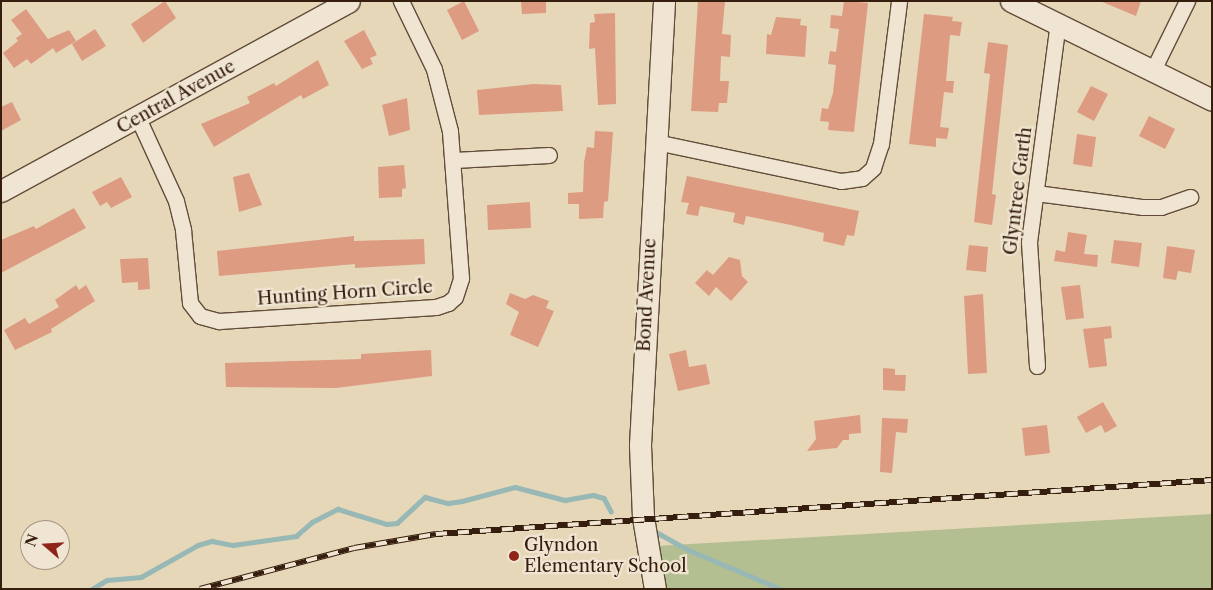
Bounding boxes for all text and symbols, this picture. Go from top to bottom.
street label: Central Avenue [113,55,239,139]
street label: Glyntree Garth [999,126,1037,256]
street label: Bond Avenue [633,237,661,353]
street label: Hunting Horn Circle [256,276,434,310]
north arrow [20,520,70,570]
text: N [21,532,42,549]
place label: Glyndon Elementary School [524,535,687,578]
marker: Glyndon Elementary School [508,550,520,562]

